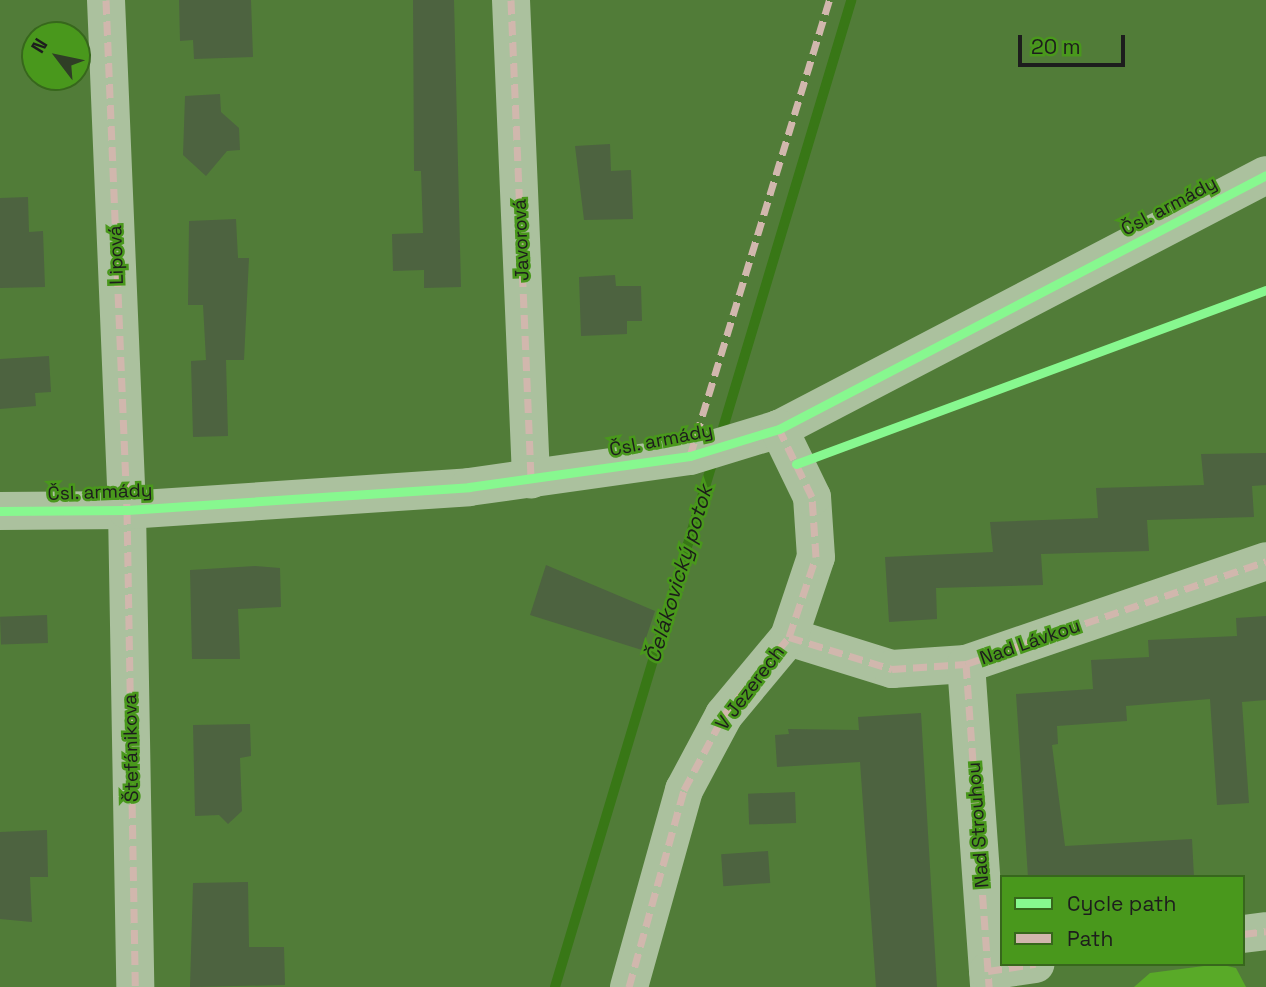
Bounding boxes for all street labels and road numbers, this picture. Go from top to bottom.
street label: Čsl. armády [1117,171,1221,241]
street label: Javorová [508,199,534,281]
street label: Lipová [104,225,128,285]
street label: Čsl. armády [607,419,715,461]
street label: Čsl. armády [47,479,153,505]
street label: Nad Lávkou [977,614,1083,670]
street label: V Jezerech [711,641,789,735]
street label: Štefánikova [119,694,143,802]
street label: Nad Strouhou [962,761,994,889]

